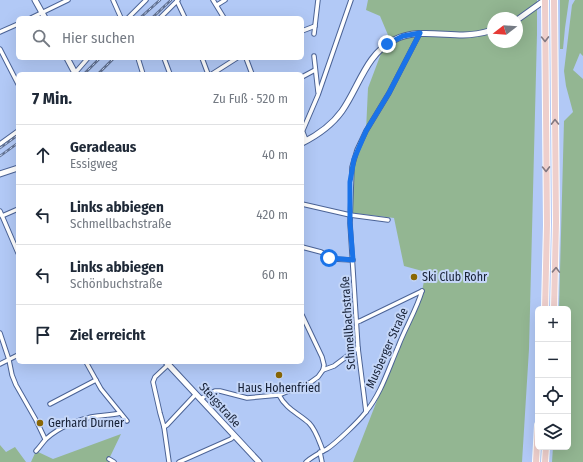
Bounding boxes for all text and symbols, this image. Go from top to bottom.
north arrow [487,12,523,48]
search box [16,16,304,60]
icon: search [30,27,52,49]
text: Hier suchen [62,29,135,47]
route end [378,35,396,53]
one-way arrow [541,36,549,42]
text: 7 Min. [32,88,72,109]
text: Zu Fuß · 520 m [213,91,288,106]
one-way arrow [551,119,560,125]
text: Geradeaus [70,138,136,156]
icon: ahead [32,144,54,166]
text: 40 m [262,147,288,162]
text: Essigweg [70,156,117,171]
one-way arrow [542,166,550,172]
text: Links abbiegen [70,198,164,216]
icon: left [32,204,54,226]
text: 420 m [256,207,288,222]
text: Schmellbachstraße [70,216,171,231]
route start [320,249,338,267]
text: Links abbiegen [70,258,164,276]
icon: left [32,264,54,286]
text: 60 m [262,267,288,282]
one-way arrow [551,267,560,273]
place label: Ski Club Rohr [422,270,488,284]
marker: Ski Club Rohr [409,272,419,282]
text: Schönbuchstraße [70,276,162,291]
street label: Schmellbachstraße [338,276,358,370]
street label: Musberger Straße [363,306,411,390]
map controls [535,306,571,450]
button: + [535,306,571,342]
icon: arrive [32,324,54,346]
text: Ziel erreicht [70,326,145,344]
button: − [535,342,571,378]
marker: Haus Hohenfried [274,370,284,380]
button: locate [535,378,571,414]
street label: Steigstraße [196,380,244,430]
place label: Haus Hohenfried [238,381,320,395]
button: layers [535,414,571,450]
place label: Gerhard Durner [48,416,125,430]
marker: Gerhard Durner [35,418,45,428]

